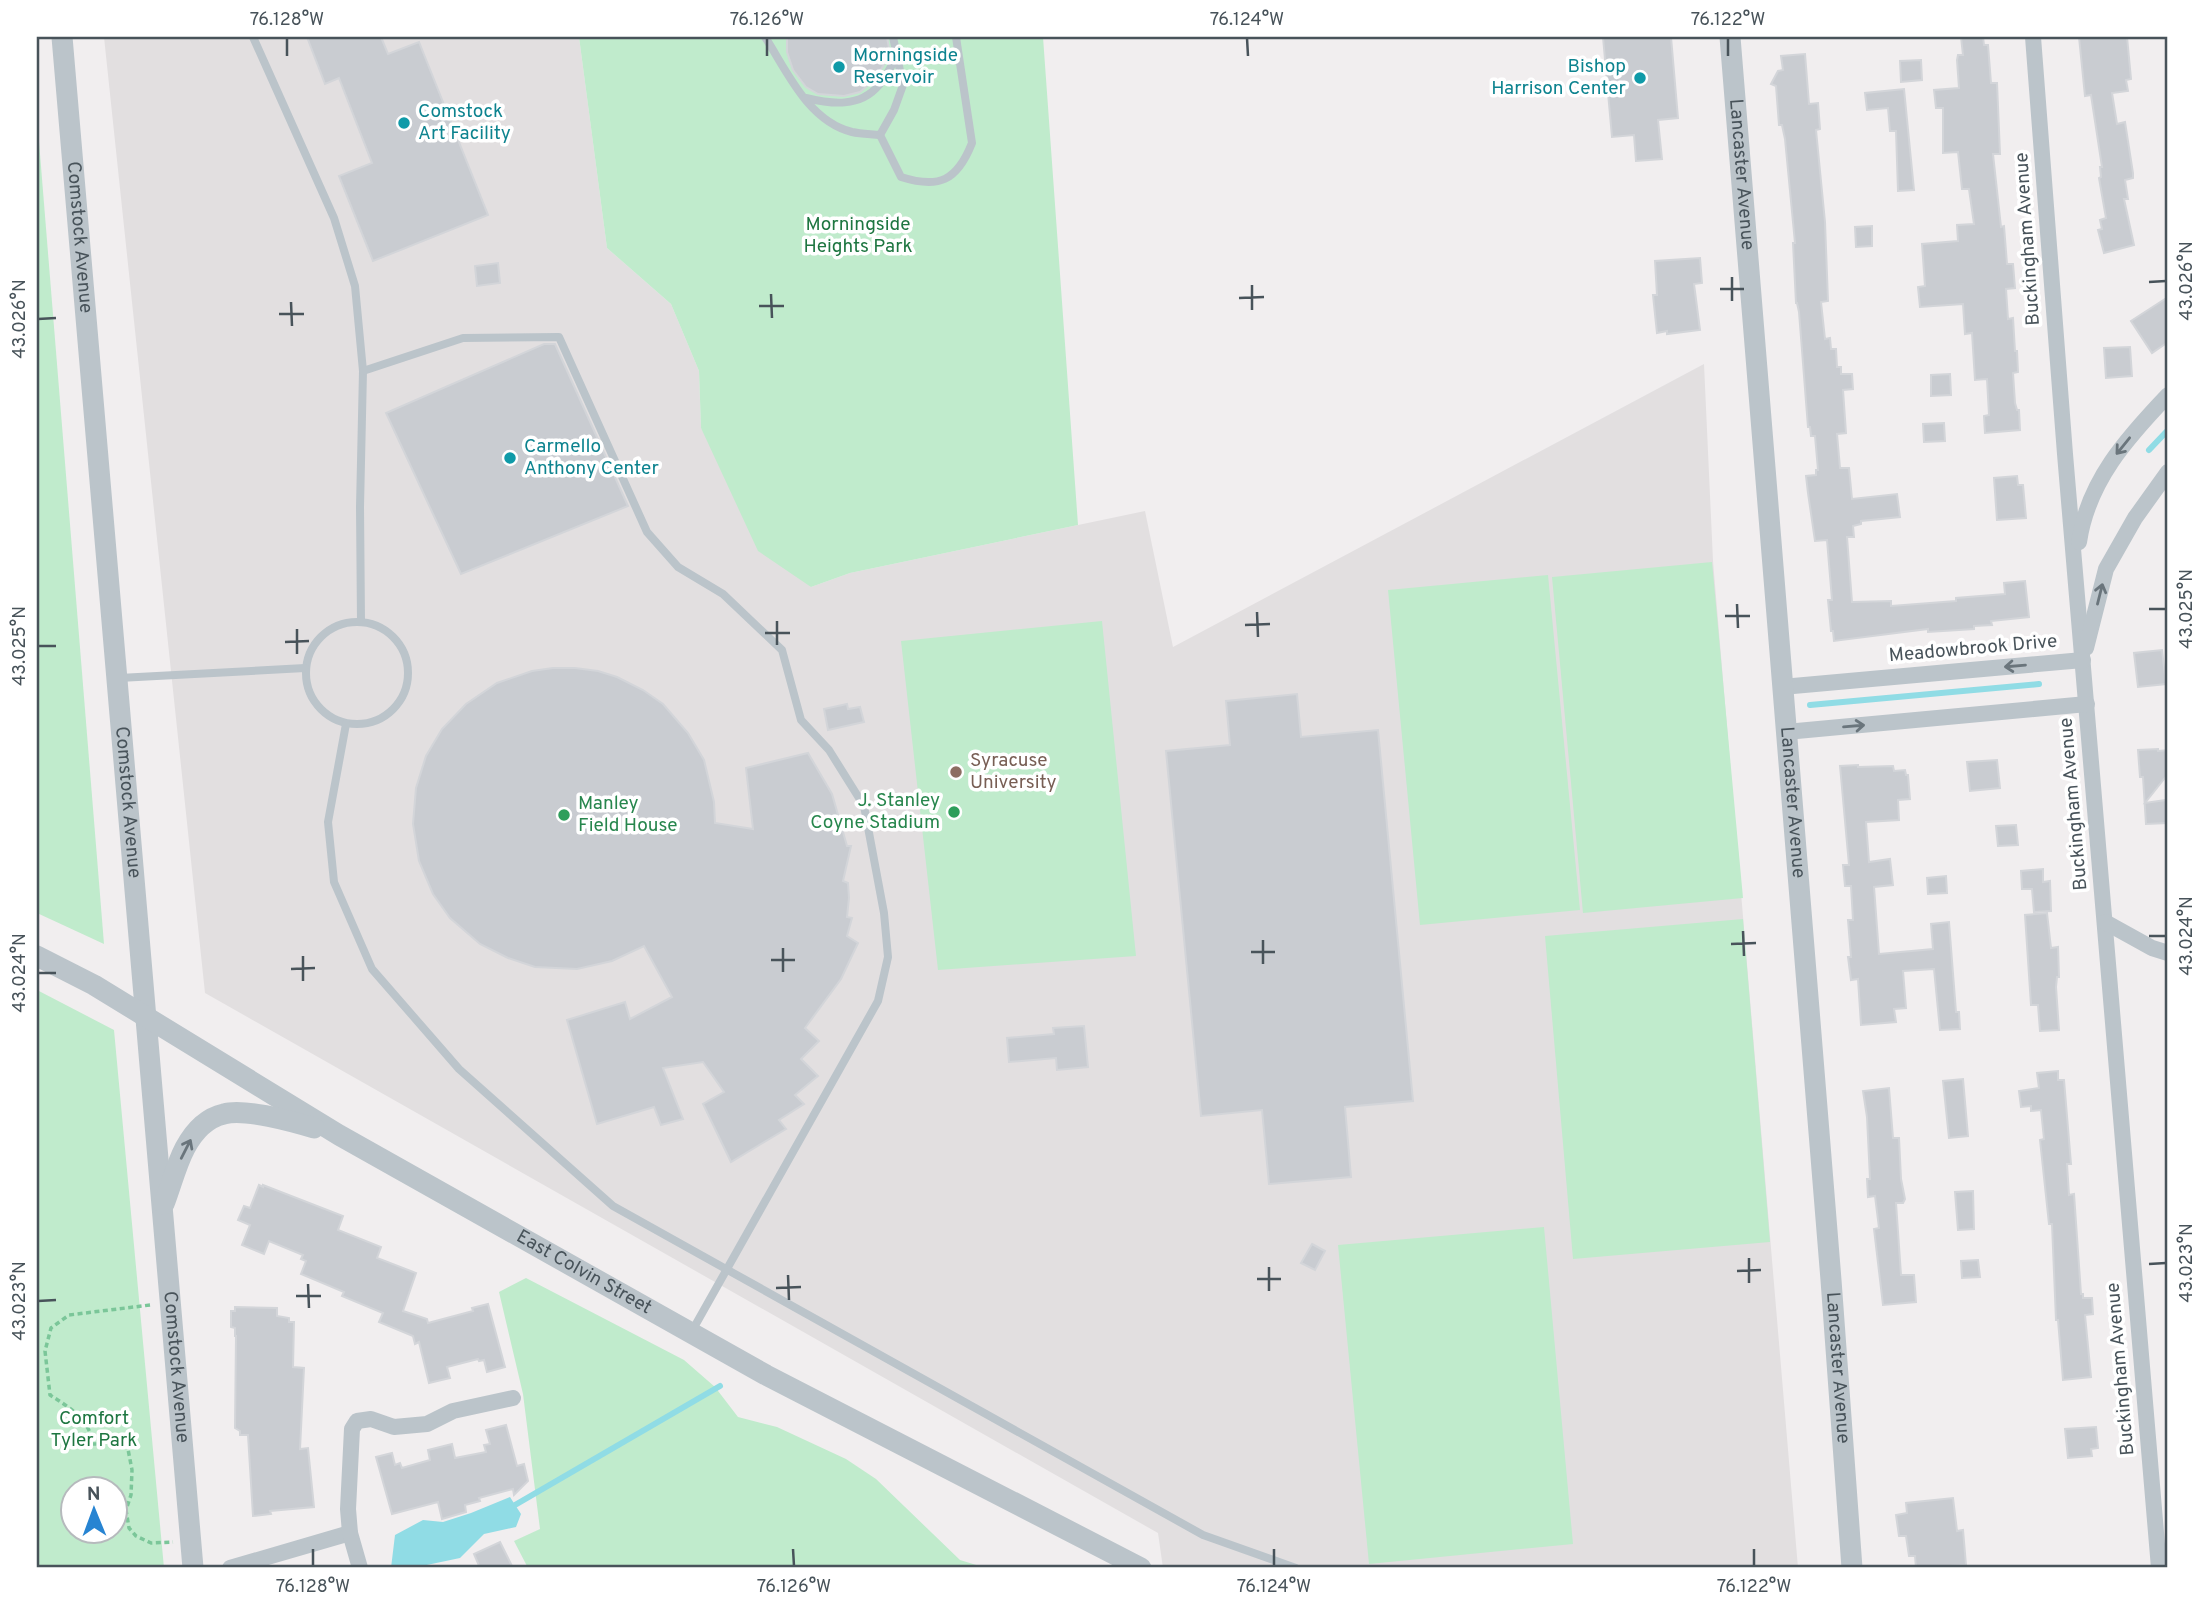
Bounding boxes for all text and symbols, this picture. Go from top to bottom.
text: 76.128°W [250,9,324,32]
text: 76.126°W [730,9,804,32]
text: 76.124°W [1210,9,1284,32]
text: 76.122°W [1691,9,1765,32]
place label: Morningside Reservoir [853,44,958,90]
place label: Bishop Harrison Center [1491,55,1627,101]
marker: Morningside Reservoir [831,59,847,75]
marker: Bishop Harrison Center [1632,70,1648,86]
street label: Lancaster Avenue [1723,98,1759,251]
place label: Comstock Art Facility [418,100,511,146]
marker: Comstock Art Facility [396,115,412,131]
street label: Buckingham Avenue [2010,152,2046,326]
street label: Comstock Avenue [61,160,98,314]
park label: Morningside Heights Park [803,213,913,259]
text: 43.026°N [2176,241,2199,321]
text: 43.026°N [9,279,32,359]
place label: Carmello Anthony Center [524,435,659,481]
one-way arrow [2115,436,2131,454]
marker: Carmello Anthony Center [502,450,518,466]
text: 43.025°N [2176,569,2199,649]
one-way arrow [2094,583,2107,606]
text: 43.025°N [9,606,32,686]
street label: Meadowbrook Drive [1888,630,2058,668]
one-way arrow [2004,660,2027,673]
street label: Buckingham Avenue [2054,717,2094,891]
one-way arrow [1842,719,1865,732]
street label: Comstock Avenue [109,725,146,879]
street label: Lancaster Avenue [1774,726,1810,879]
place label: Syracuse University [970,749,1057,795]
marker: Syracuse University [948,764,964,780]
place label: J. Stanley Coyne Stadium [810,789,940,835]
place label: Manley Field House [578,792,677,838]
marker: J. Stanley Coyne Stadium [946,804,962,820]
marker: Manley Field House [556,807,572,823]
text: 43.024°N [2176,896,2199,976]
text: 43.024°N [9,933,32,1013]
one-way arrow [179,1140,193,1160]
text: 43.023°N [2176,1223,2199,1303]
street label: East Colvin Street [512,1225,656,1320]
text: 43.023°N [9,1261,32,1341]
street label: Buckingham Avenue [2101,1282,2141,1456]
street label: Comstock Avenue [157,1290,194,1444]
street label: Lancaster Avenue [1820,1291,1855,1444]
park label: Comfort Tyler Park [51,1407,137,1453]
north arrow [60,1476,130,1546]
text: N [87,1483,101,1507]
text: 76.128°W [276,1576,350,1599]
text: 76.126°W [757,1576,831,1599]
text: 76.124°W [1237,1576,1311,1599]
text: 76.122°W [1717,1576,1791,1599]

